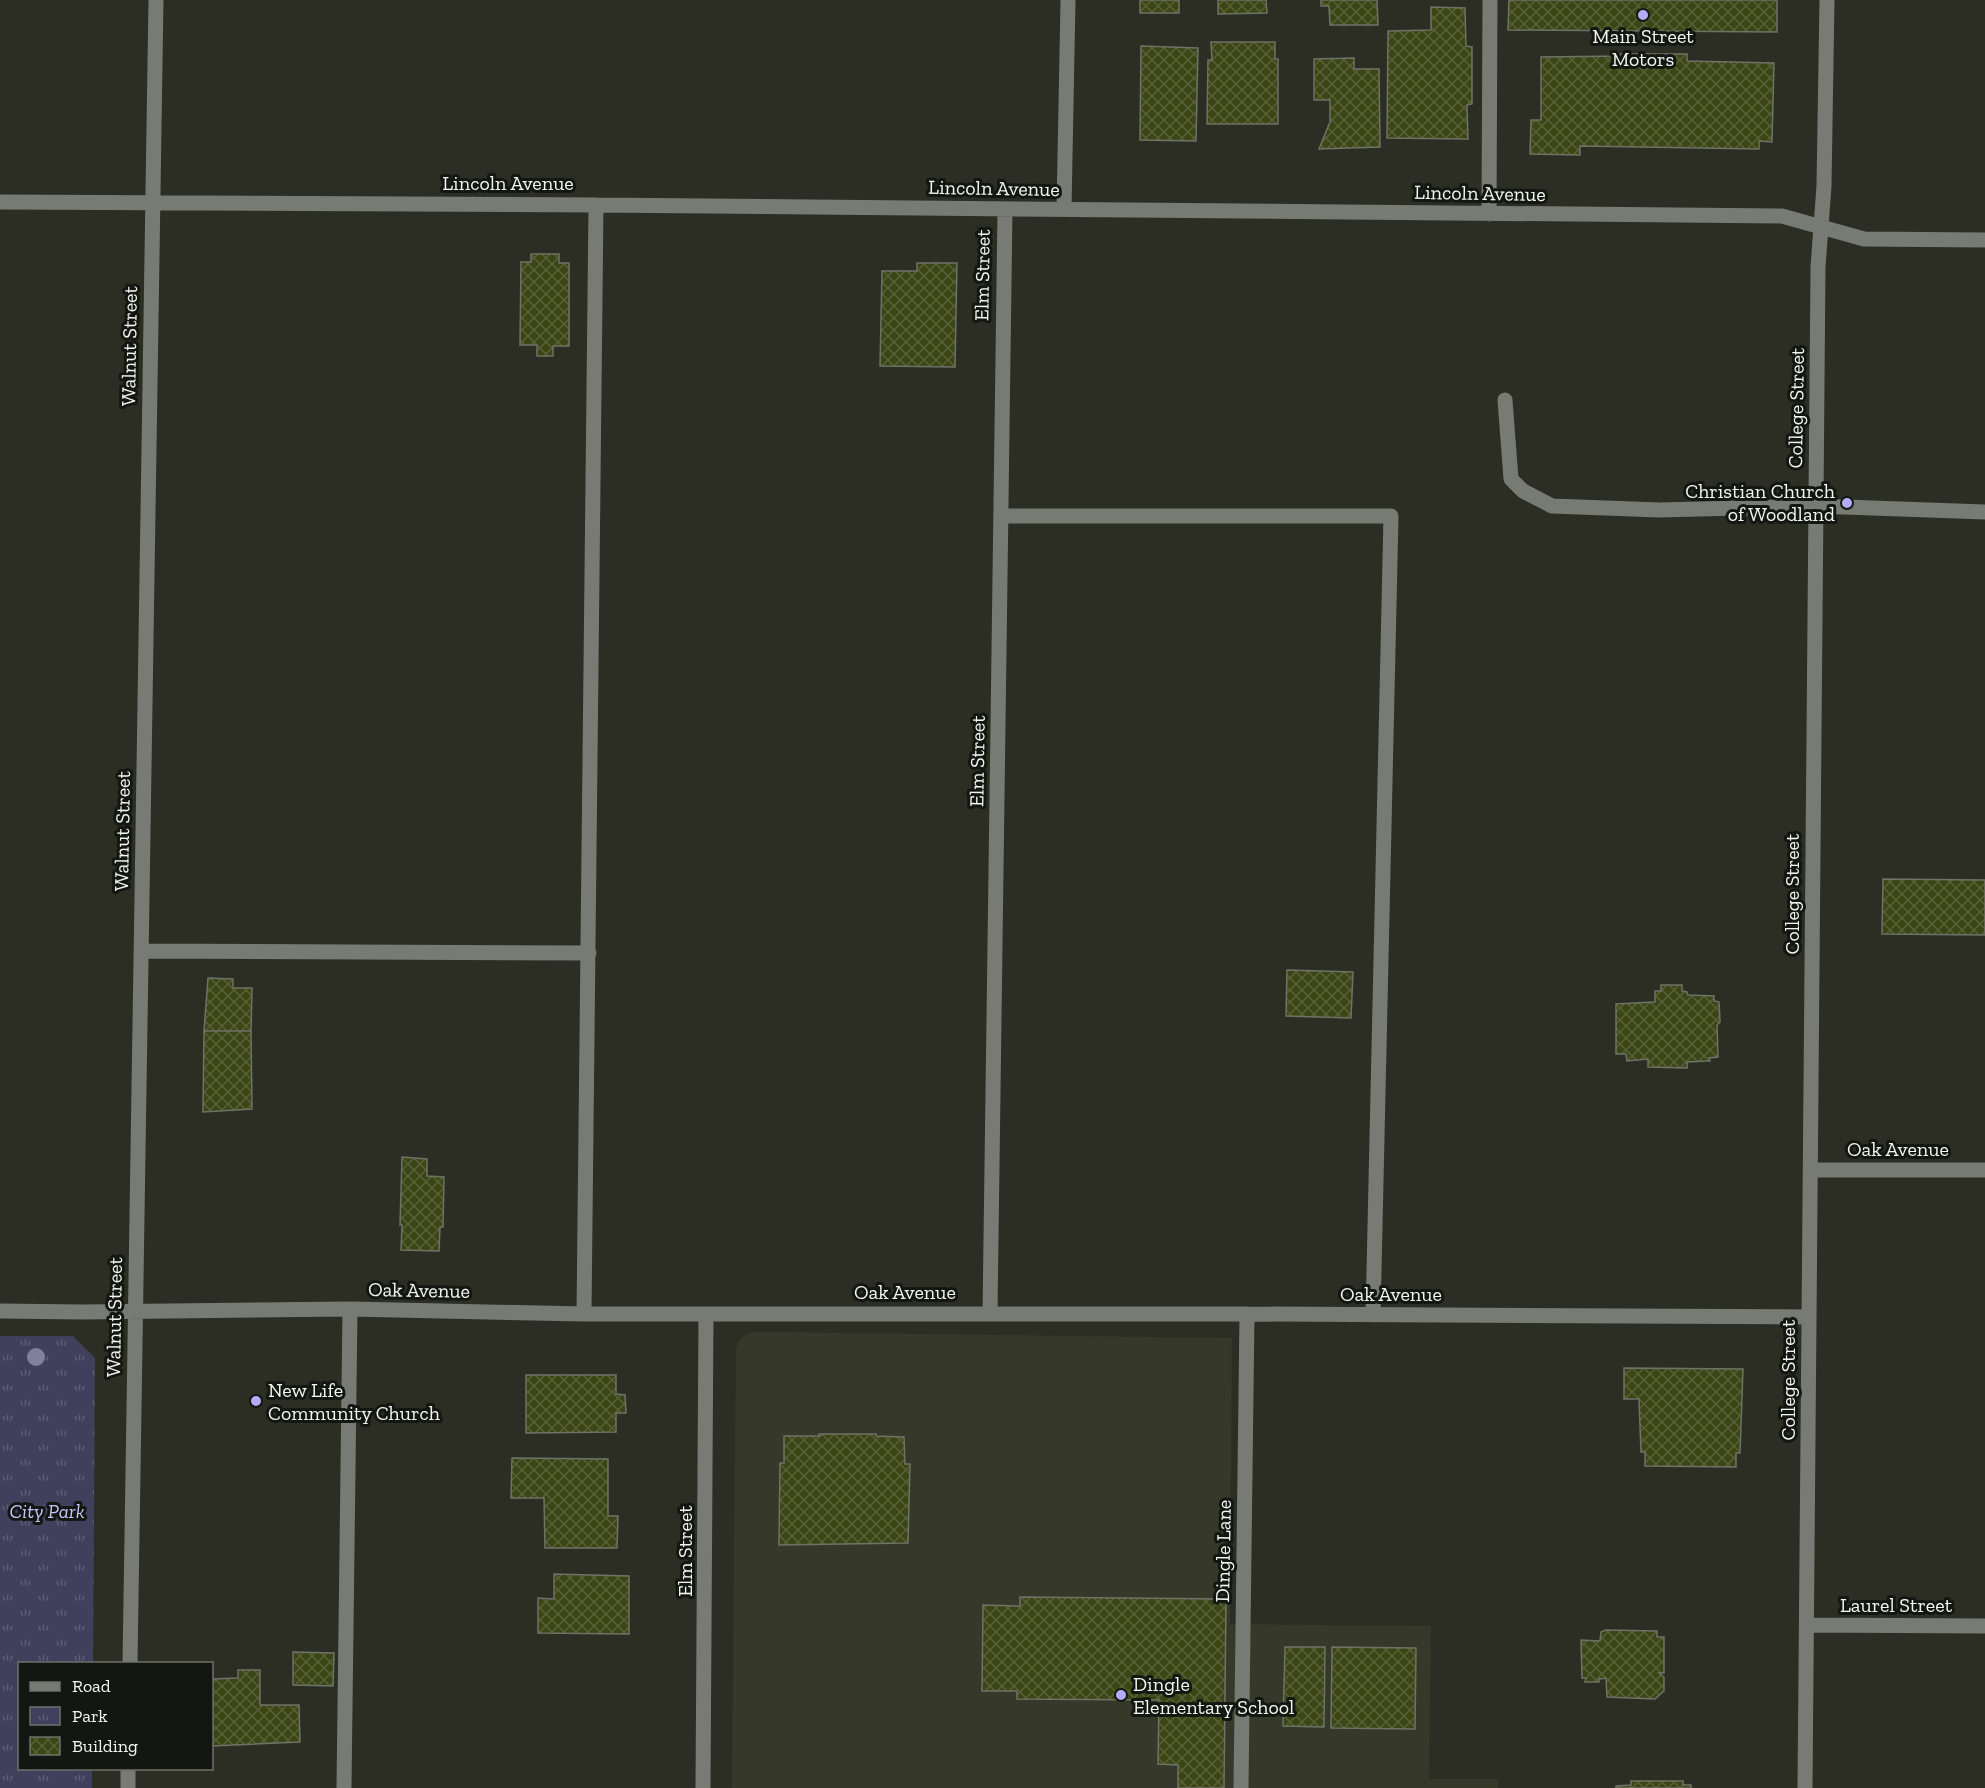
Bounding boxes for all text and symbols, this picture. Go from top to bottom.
marker: Main Street Motors [1636,8,1650,22]
place label: Main Street Motors [1592,24,1694,71]
street label: Lincoln Avenue [442,171,574,195]
street label: Lincoln Avenue [928,175,1060,201]
street label: Lincoln Avenue [1414,180,1546,206]
street label: Elm Street [969,228,995,321]
street label: Walnut Street [116,285,142,406]
street label: College Street [1783,347,1809,469]
place label: Christian Church of Woodland [1685,479,1836,526]
marker: Christian Church of Woodland [1840,496,1854,510]
street label: Elm Street [964,714,990,807]
street label: Walnut Street [109,770,135,891]
street label: College Street [1780,833,1804,954]
street label: Oak Avenue [1847,1137,1949,1161]
street label: Walnut Street [101,1256,127,1377]
street label: Oak Avenue [368,1277,470,1303]
street label: Oak Avenue [854,1280,956,1304]
street label: Oak Avenue [1340,1282,1442,1306]
street label: College Street [1776,1319,1800,1440]
place label: New Life Community Church [268,1378,441,1425]
marker: New Life Community Church [249,1394,263,1408]
park label: City Park [9,1499,85,1523]
street label: Dingle Lane [1210,1499,1236,1603]
street label: Elm Street [673,1505,697,1597]
street label: Laurel Street [1840,1593,1953,1617]
legend [18,1662,213,1770]
place label: Dingle Elementary School [1133,1672,1294,1719]
text: Road [72,1675,111,1697]
marker: Dingle Elementary School [1114,1688,1128,1702]
text: Park [72,1705,108,1727]
text: Building [72,1735,138,1757]

